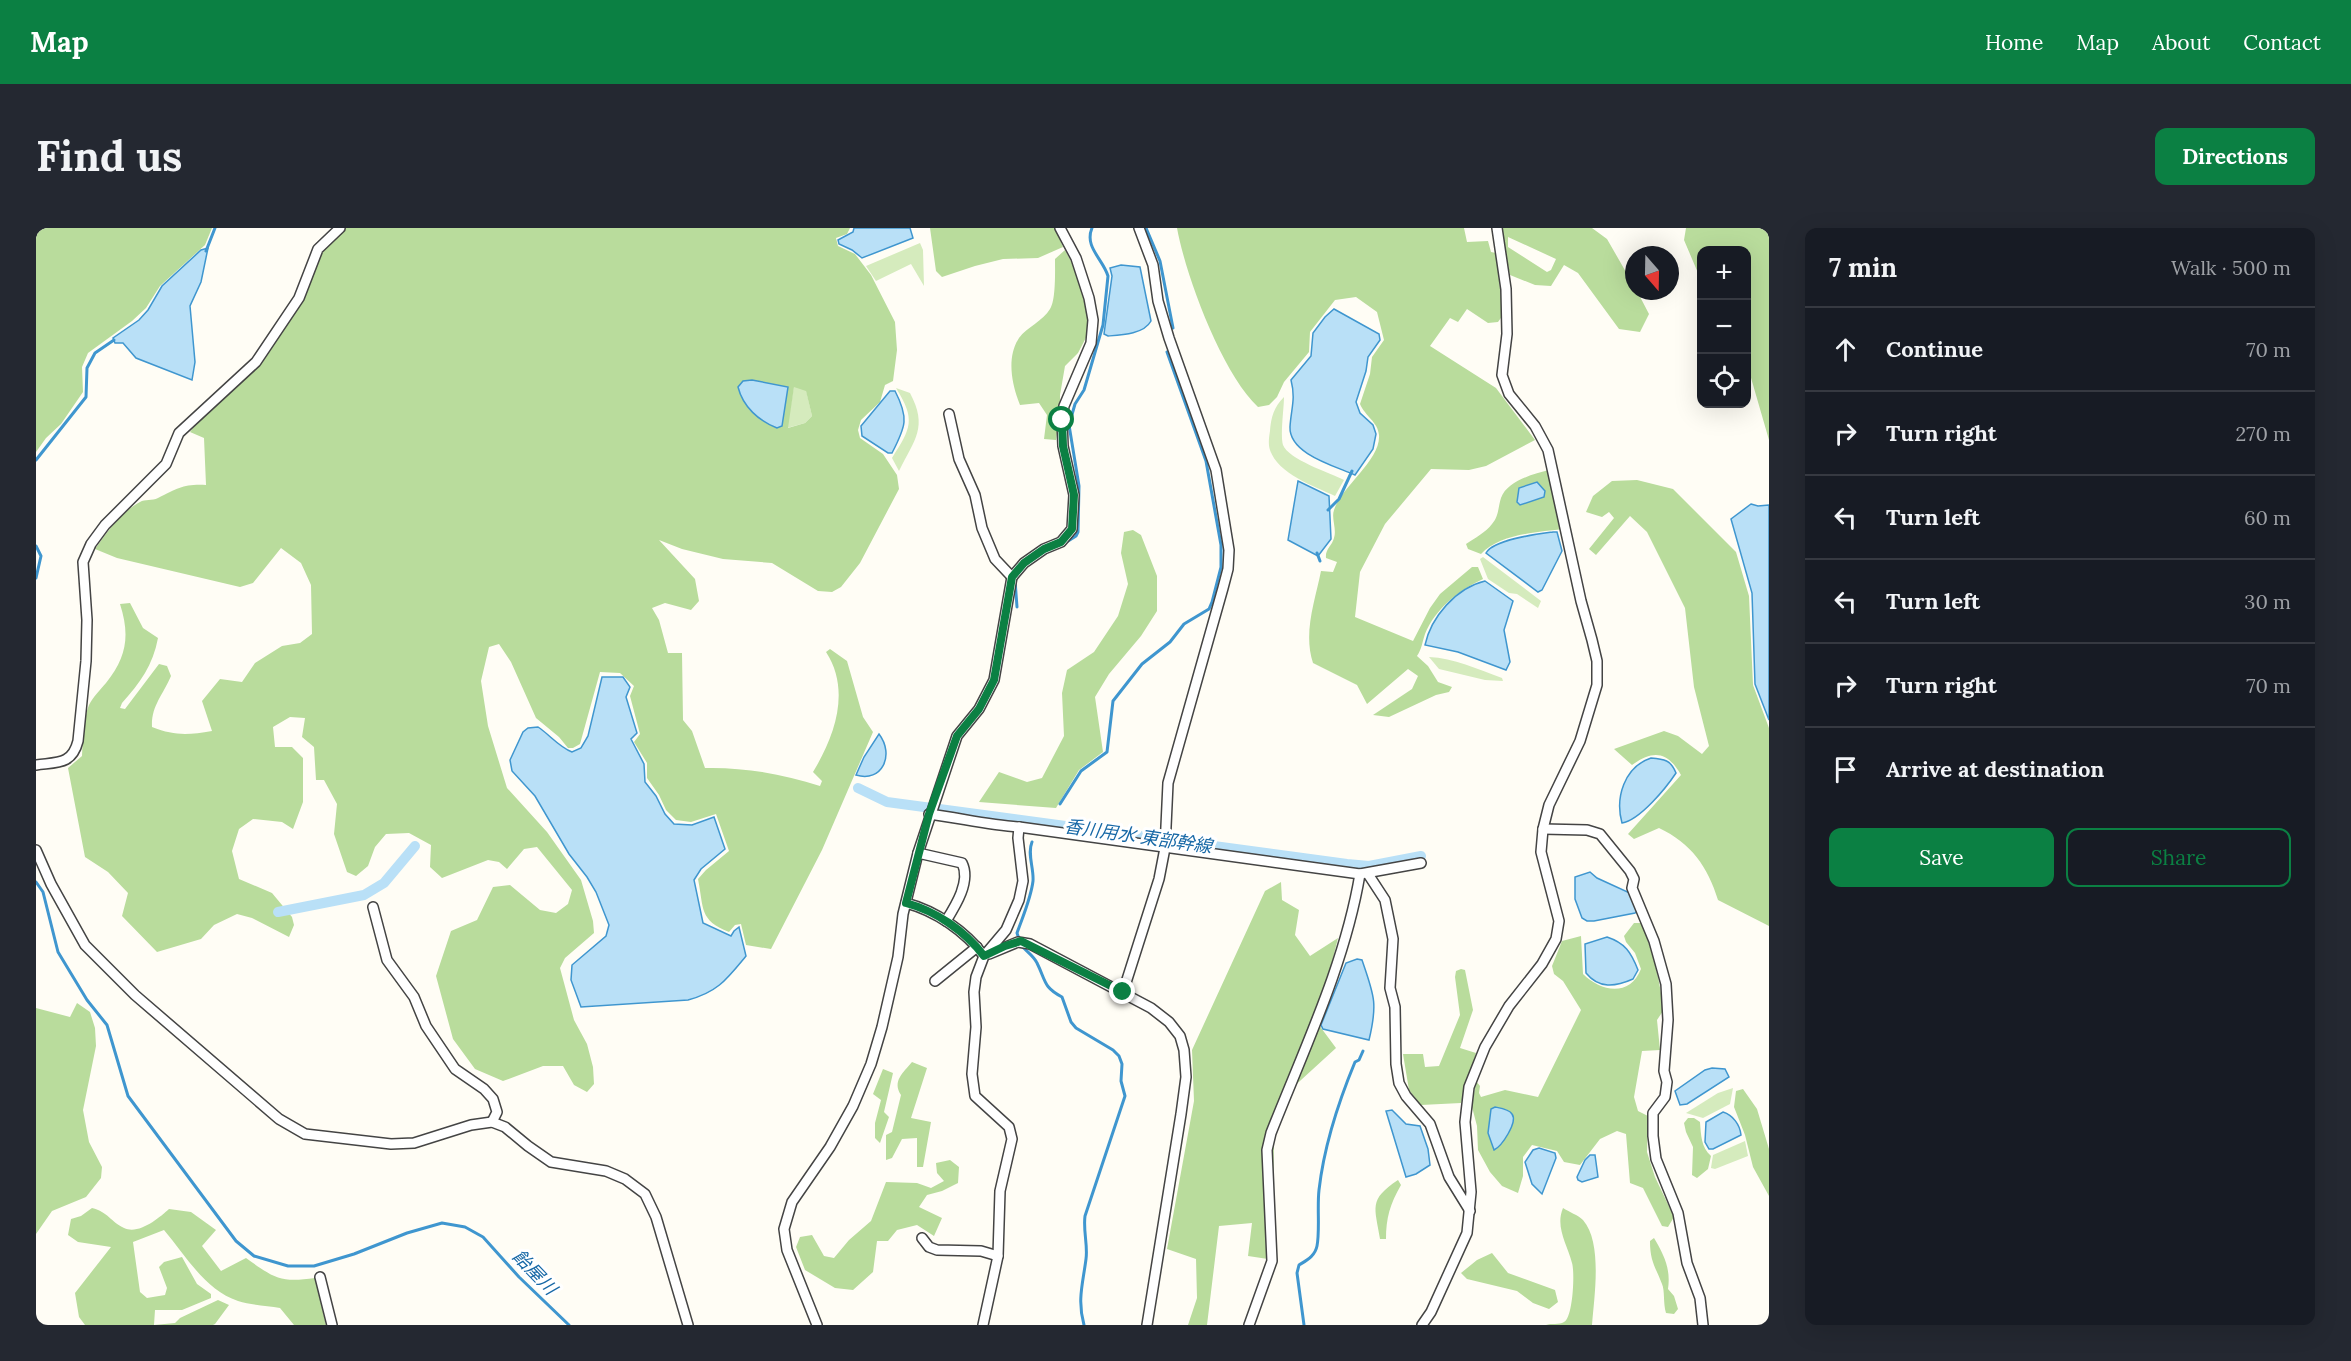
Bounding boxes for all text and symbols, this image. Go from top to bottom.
text: Map [30,24,89,60]
text: Home [1985,29,2043,56]
text: Map [2076,29,2119,56]
text: About [2152,29,2210,56]
text: Contact [2243,29,2321,56]
button: Directions [2155,128,2315,185]
text: Find us [36,129,182,183]
north arrow [1625,246,1679,300]
map controls [1697,246,1751,408]
button: + [1697,246,1751,300]
text: 7 min [1829,251,1897,284]
text: Walk · 500 m [2171,255,2291,280]
button: − [1697,300,1751,354]
icon: ahead [1829,333,1862,366]
text: Continue [1886,335,1983,363]
text: 70 m [2246,337,2291,362]
button: locate [1697,354,1751,408]
route start [1048,406,1074,432]
icon: right [1829,417,1862,450]
text: Turn right [1886,419,1997,447]
text: 270 m [2235,421,2291,446]
icon: left [1829,501,1862,534]
text: Turn left [1886,503,1980,531]
text: 60 m [2244,505,2291,530]
icon: left [1829,585,1862,618]
text: Turn left [1886,587,1980,615]
text: 30 m [2244,589,2291,614]
icon: right [1829,669,1862,702]
text: Turn right [1886,671,1997,699]
text: 70 m [2246,673,2291,698]
icon: arrive [1829,753,1862,786]
text: Arrive at destination [1886,755,2104,783]
water label: 香川用水 東部幹線 [1063,814,1215,858]
button: Save [1829,828,2054,887]
button: Share [2066,828,2291,887]
route end [1109,978,1135,1004]
water label: 飴屋川 [508,1245,563,1301]

